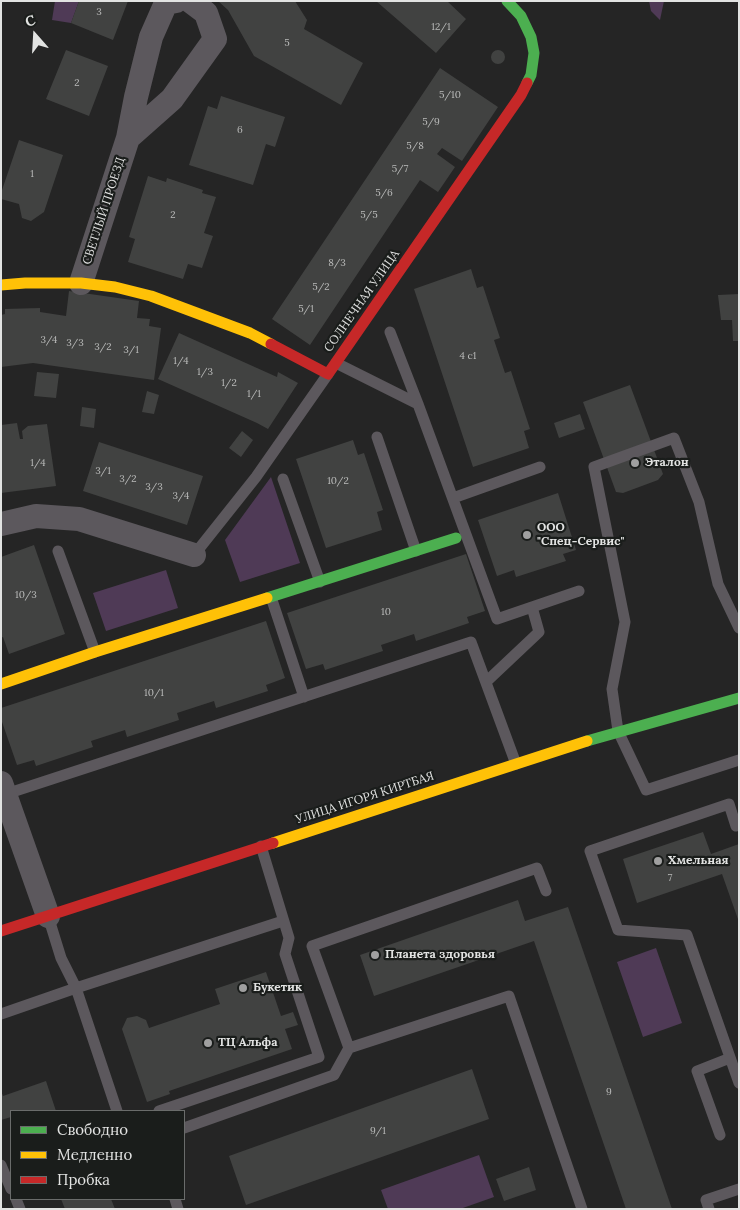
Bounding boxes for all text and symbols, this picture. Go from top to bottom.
house number: 3 [96,6,102,18]
north arrow [10,10,60,60]
text: С [23,11,38,31]
house number: 12/1 [431,21,451,33]
house number: 5 [284,37,290,49]
house number: 2 [74,77,80,89]
house number: 5/10 [439,89,461,101]
house number: 5/9 [422,116,440,128]
house number: 6 [237,124,243,136]
house number: 5/8 [406,140,424,152]
street label: СВЕТЛЫЙ ПРОЕЗД [80,156,128,266]
house number: 5/7 [392,163,408,175]
house number: 1 [30,168,34,180]
house number: 5/6 [375,187,393,199]
house number: 2 [170,209,176,221]
house number: 5/5 [360,209,378,221]
street label: СОЛНЕЧНАЯ УЛИЦА [321,247,403,355]
house number: 8/3 [328,257,346,269]
house number: 5/2 [312,281,330,293]
house number: 5/1 [298,303,314,315]
house number: 3/4 [40,334,58,346]
house number: 3/3 [66,337,84,349]
house number: 3/2 [94,341,112,353]
house number: 3/1 [123,344,139,356]
house number: 4 с1 [459,350,477,362]
house number: 1/4 [173,355,189,367]
house number: 1/3 [197,366,213,378]
house number: 1/2 [221,377,237,389]
house number: 1/1 [247,388,261,400]
place label: Эталон [645,456,689,470]
house number: 1/4 [30,457,46,469]
marker: Эталон [629,457,641,469]
house number: 3/1 [95,465,111,477]
house number: 3/2 [119,473,137,485]
house number: 10/2 [327,475,349,487]
house number: 3/3 [145,481,163,493]
house number: 3/4 [172,490,190,502]
place label: ООО "Спец-Сервис" [537,521,624,549]
marker: ООО "Спец-Сервис" [521,529,533,541]
house number: 10/3 [15,589,37,601]
house number: 10 [381,606,391,618]
house number: 10/1 [144,687,164,699]
street label: УЛИЦА ИГОРЯ КИРТБАЯ [294,769,436,827]
place label: Хмельная [668,854,729,868]
marker: Хмельная [652,855,664,867]
house number: 7 [668,872,672,884]
place label: Планета здоровья [385,948,495,962]
marker: Планета здоровья [369,949,381,961]
place label: Букетик [253,981,302,995]
marker: Букетик [237,982,249,994]
place label: ТЦ Альфа [218,1036,277,1050]
marker: ТЦ Альфа [202,1037,214,1049]
house number: 9 [606,1086,612,1098]
legend [10,1110,185,1200]
text: Свободно [57,1120,128,1139]
house number: 9/1 [370,1125,386,1137]
text: Медленно [57,1145,132,1164]
text: Пробка [57,1170,110,1189]

